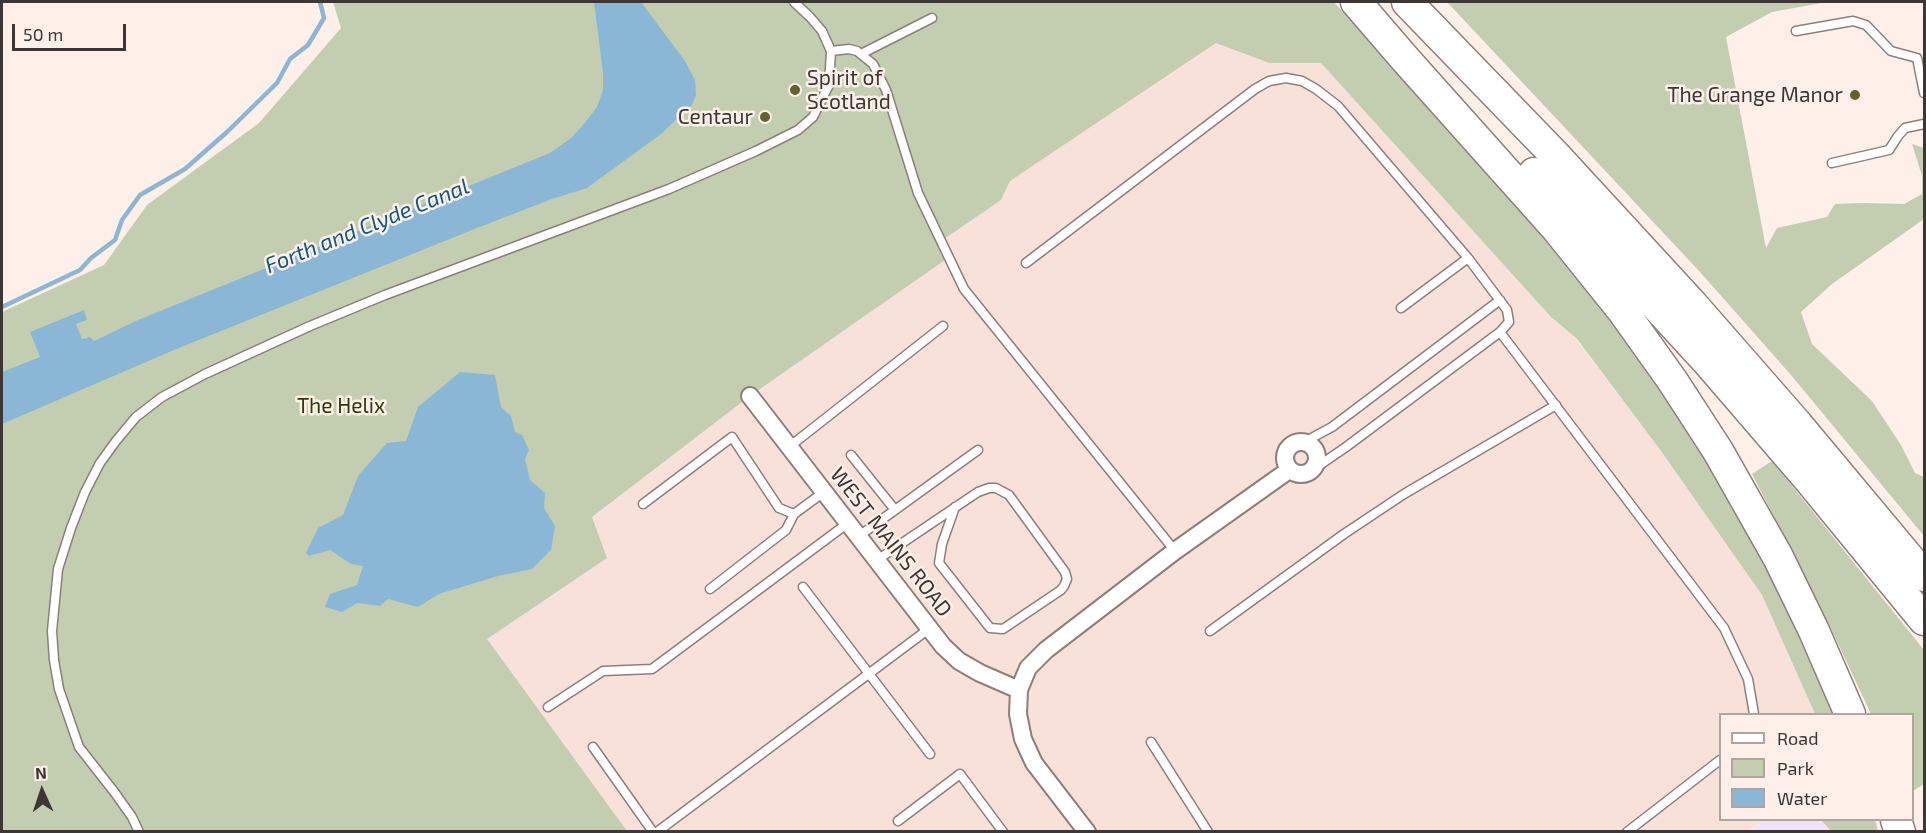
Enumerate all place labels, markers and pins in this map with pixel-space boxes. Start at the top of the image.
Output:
place label: Spirit of Scotland [807,65,891,115]
place label: The Grange Manor [1667,82,1843,108]
marker: Spirit of Scotland [788,83,802,97]
marker: The Grange Manor [1848,88,1862,102]
place label: Centaur [678,104,753,130]
marker: Centaur [758,110,772,124]

